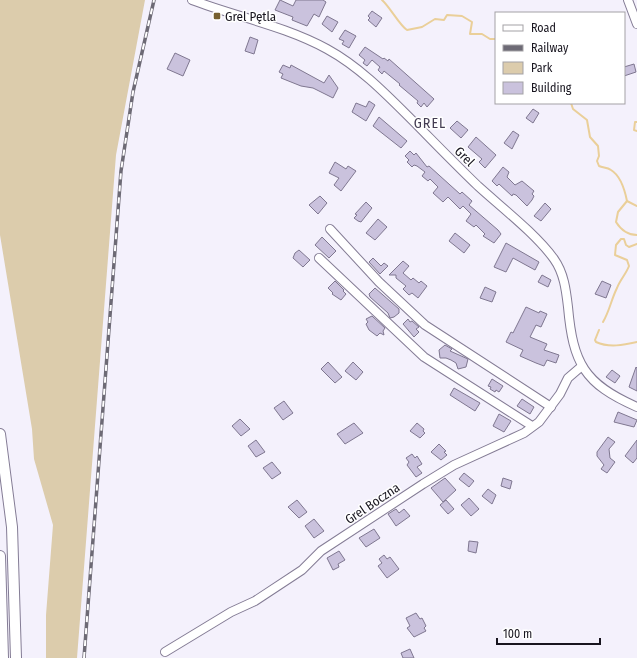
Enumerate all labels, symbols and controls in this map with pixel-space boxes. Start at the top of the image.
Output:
place label: Grel Pętla [225,9,276,24]
marker: Grel Pętla [212,11,222,21]
legend [495,12,625,104]
text: Road [531,21,556,35]
text: Railway [531,41,569,55]
text: Park [531,61,553,75]
text: Building [531,81,572,95]
district label: GREL [414,115,446,132]
street label: Grel [452,143,478,170]
street label: Grel Boczna [342,480,402,527]
scale bar [497,620,600,646]
text: 100 m [503,627,532,641]

